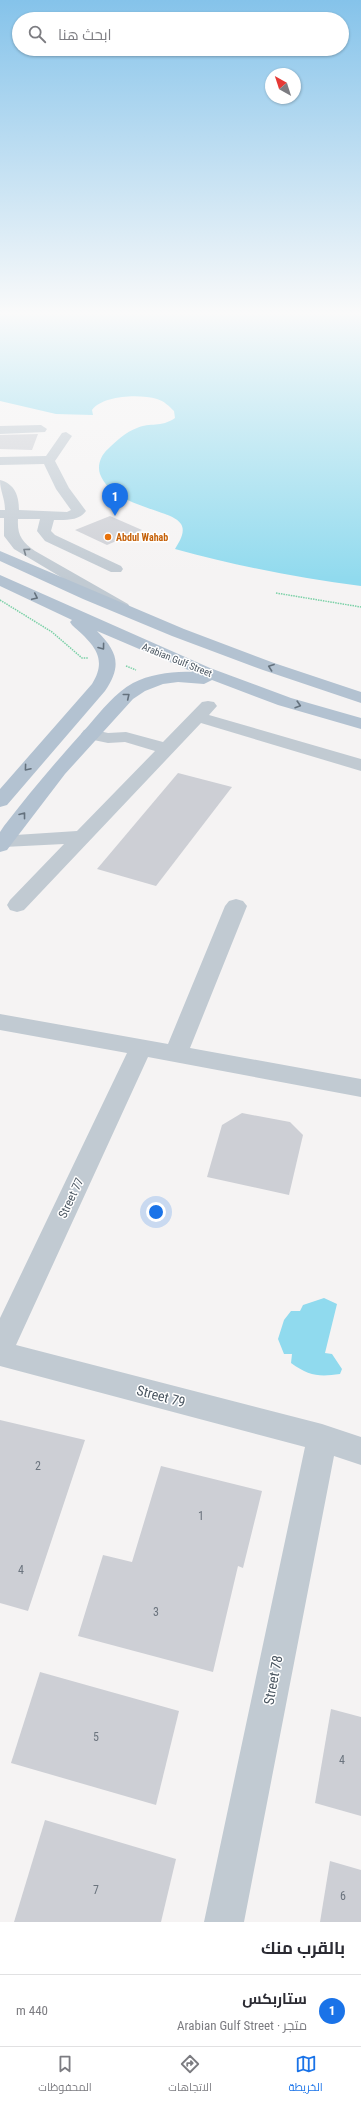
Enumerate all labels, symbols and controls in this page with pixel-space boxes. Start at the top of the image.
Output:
search box [12,12,349,56]
icon: search [26,23,48,45]
text: ابحث هنا [58,26,112,44]
north arrow [265,68,301,104]
pin: 1 [102,483,128,516]
marker: Abdul Wahab [103,532,113,542]
place label: Abdul Wahab [116,532,168,543]
one-way arrow [24,549,31,556]
one-way arrow [31,592,39,600]
street label: Arabian Gulf Street [140,641,214,679]
one-way arrow [97,643,104,650]
one-way arrow [268,664,275,672]
one-way arrow [122,693,129,700]
one-way arrow [294,700,301,709]
one-way arrow [25,764,32,771]
one-way arrow [19,812,26,819]
street label: Street 77 [56,1176,86,1220]
your location [146,1202,166,1222]
street label: Street 79 [135,1382,187,1410]
house number: 2 [35,1459,41,1473]
house number: 1 [198,1509,204,1523]
house number: 4 [18,1563,24,1577]
house number: 3 [153,1605,159,1619]
street label: Street 78 [260,1654,286,1706]
house number: 5 [93,1730,99,1744]
house number: 4 [339,1753,345,1767]
house number: 7 [93,1883,99,1897]
house number: 6 [340,1889,346,1903]
text: بالقرب منك [261,1938,345,1958]
text: ستاربكس [242,1990,307,2008]
text: 440 m [16,2003,48,2018]
text: 1 [329,2003,335,2018]
text: متجر · Arabian Gulf Street [177,2018,307,2033]
tab: المحفوظات [38,2053,92,2097]
tab: الاتجاهات [168,2053,212,2097]
tab: الخريطة [288,2053,323,2097]

